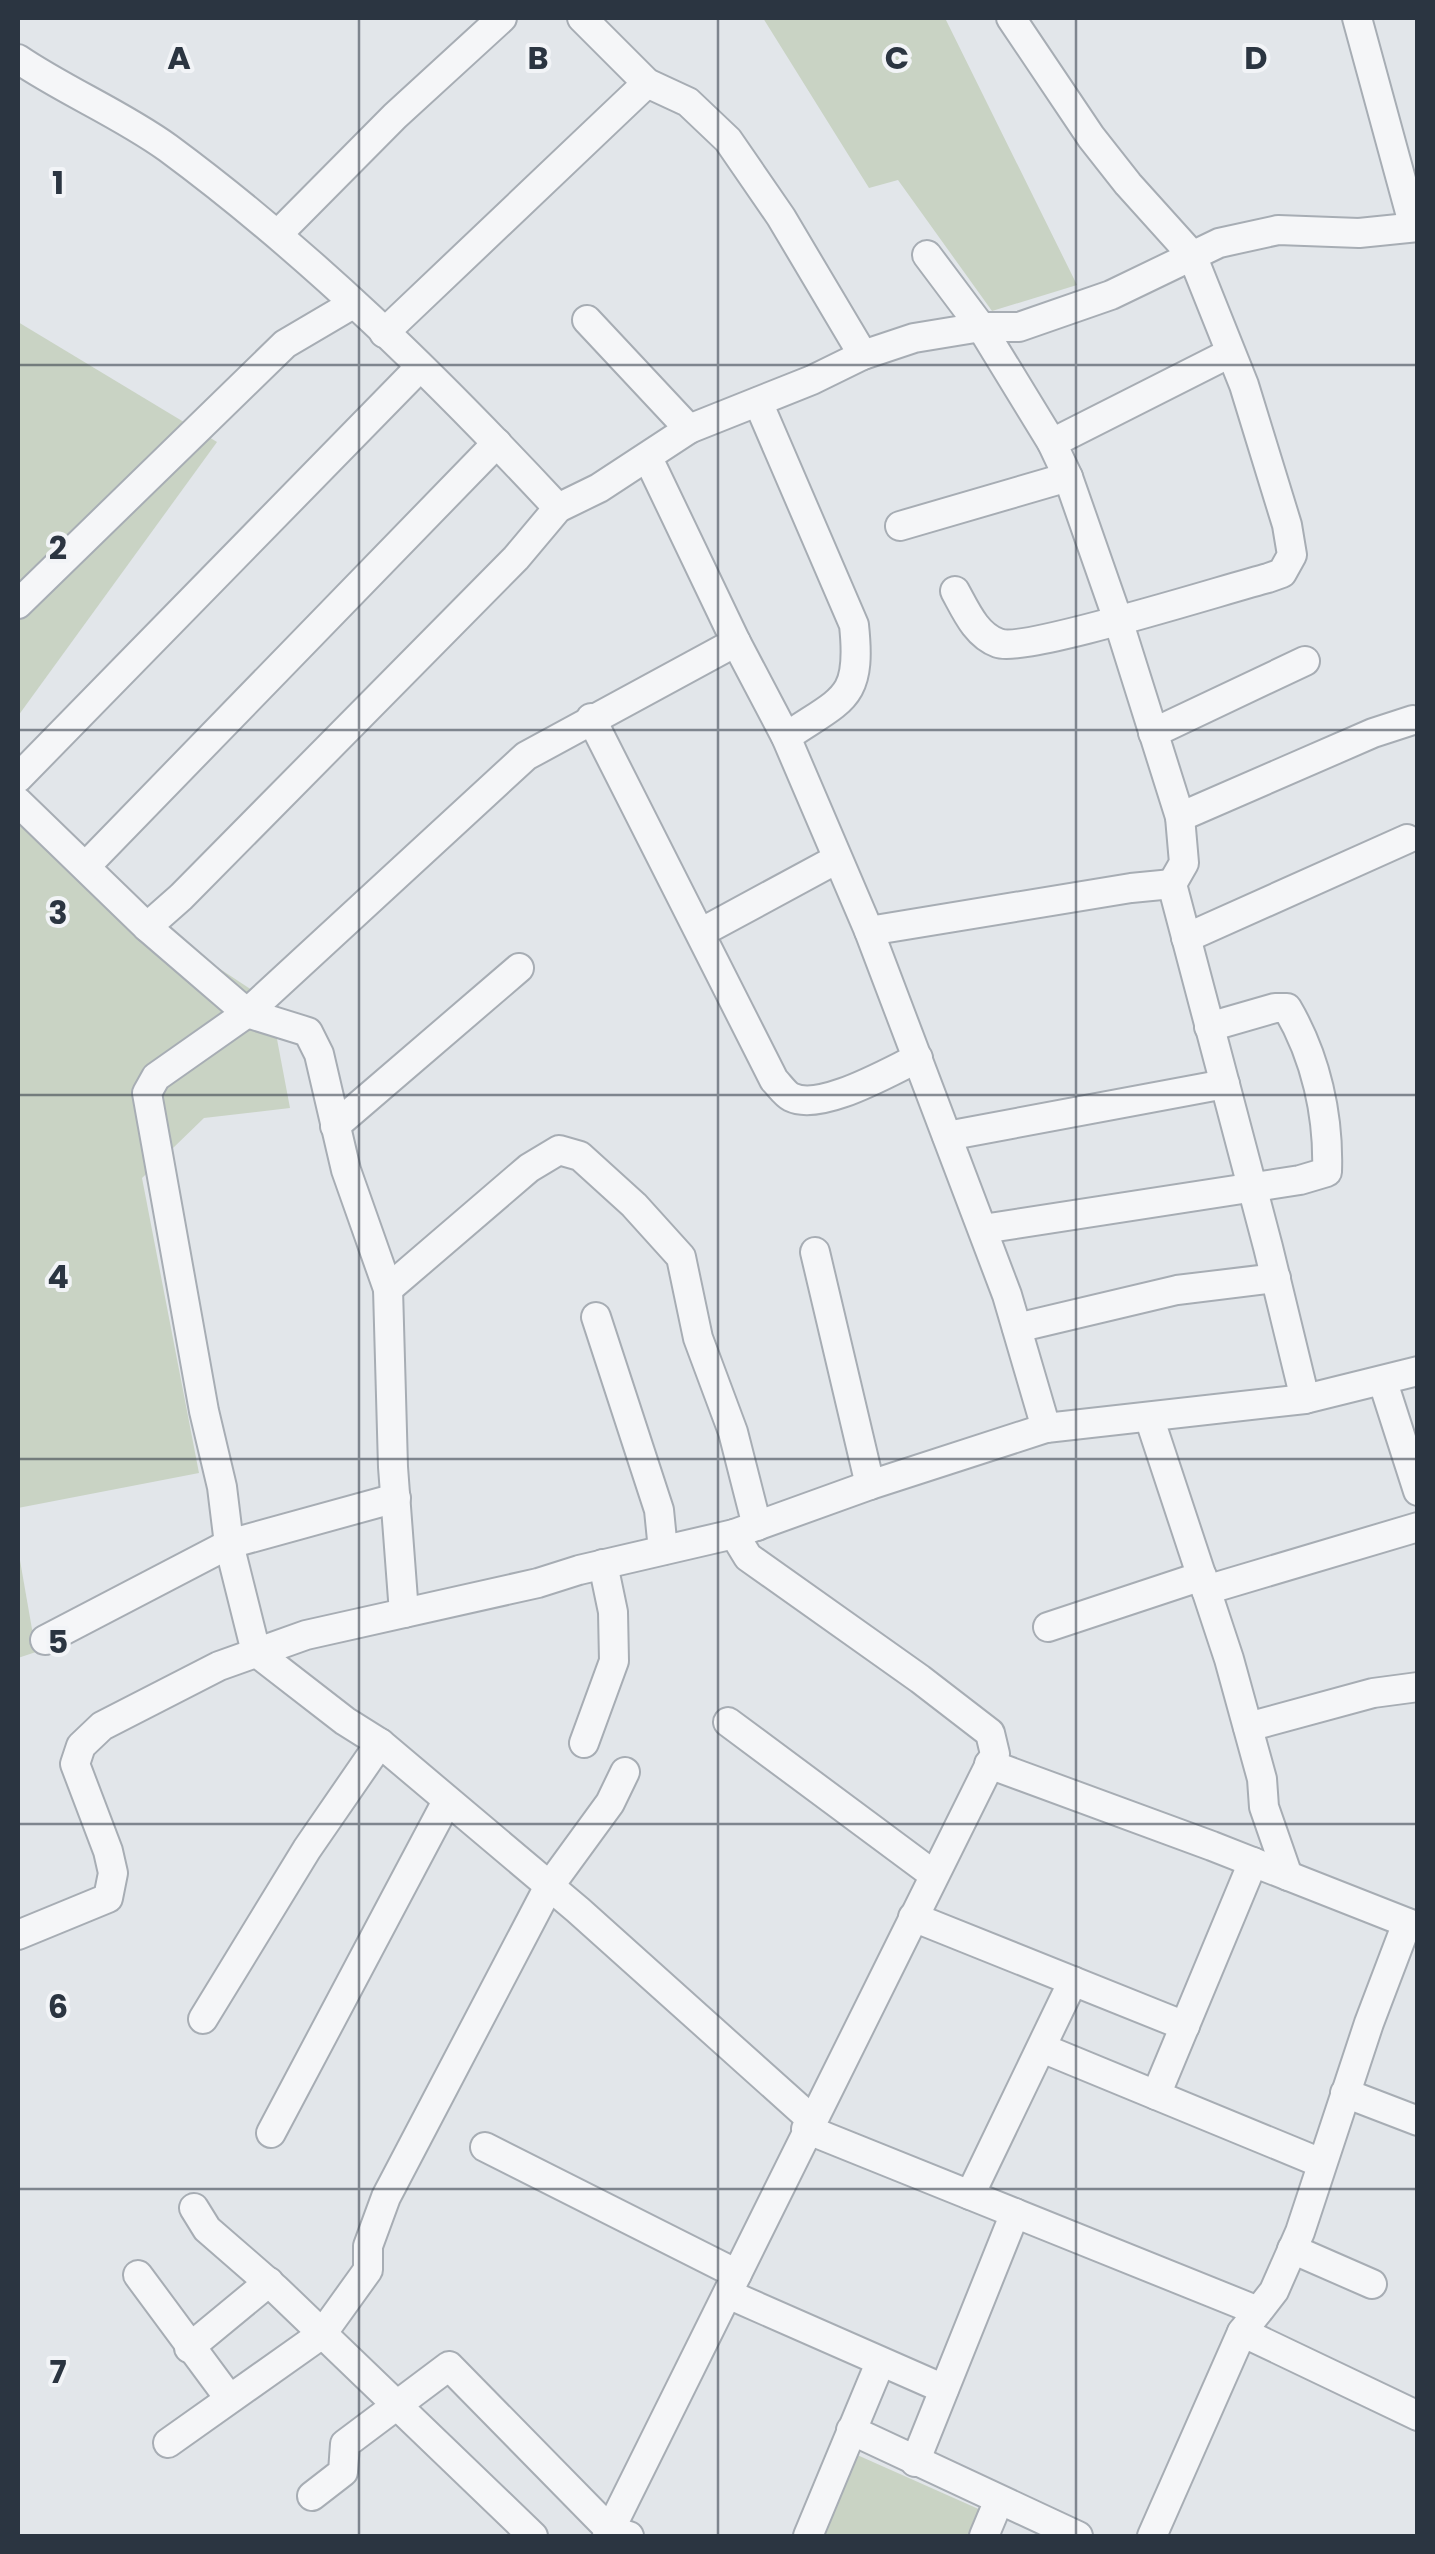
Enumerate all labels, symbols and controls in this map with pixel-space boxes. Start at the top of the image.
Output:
text: A [167,35,191,80]
text: B [527,35,549,80]
text: C [885,35,909,80]
text: D [1244,35,1268,80]
text: 1 [52,160,64,205]
text: 2 [49,525,67,570]
text: 3 [48,890,68,935]
text: 4 [47,1254,69,1299]
text: 5 [48,1619,68,1664]
text: 6 [48,1984,68,2029]
text: 7 [49,2349,67,2394]

